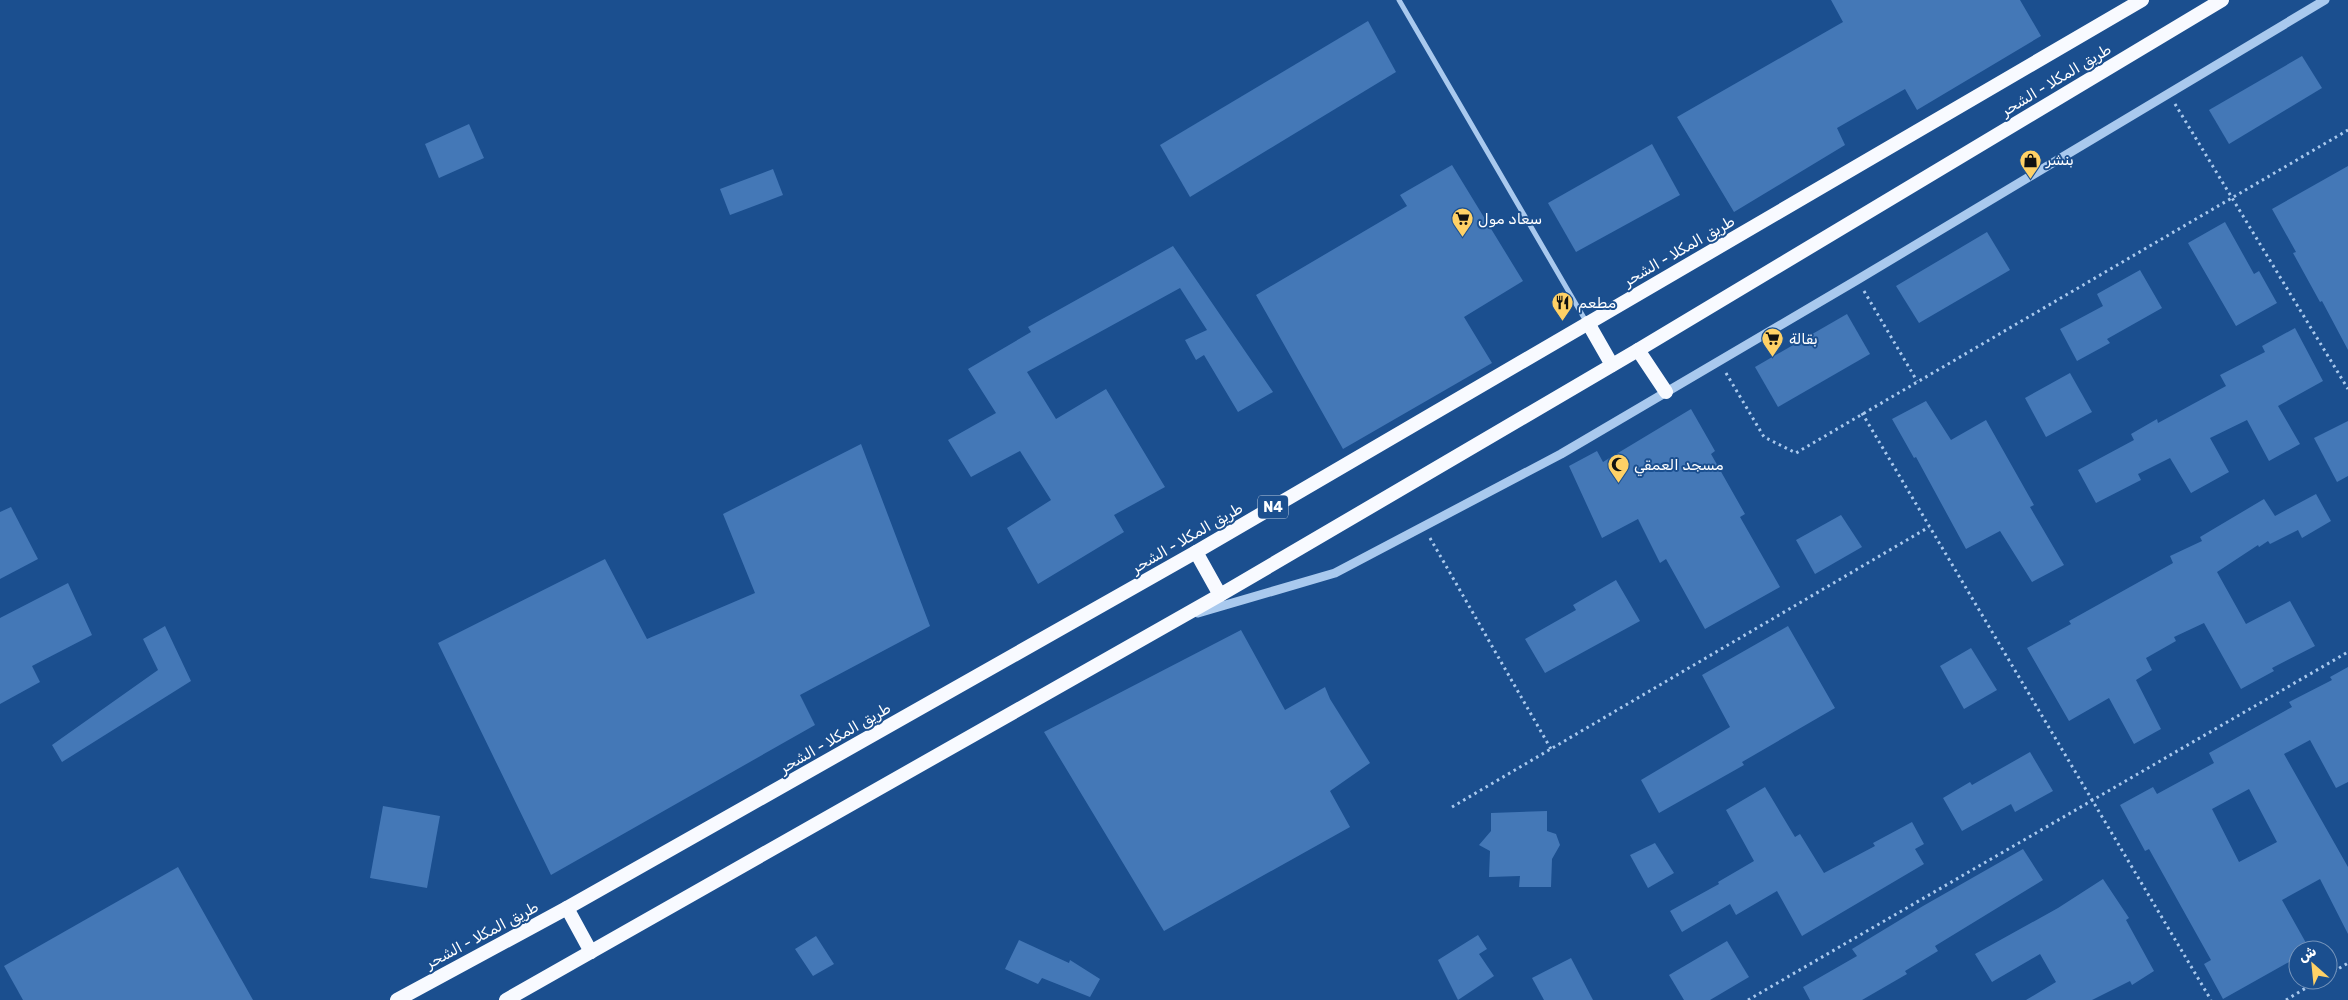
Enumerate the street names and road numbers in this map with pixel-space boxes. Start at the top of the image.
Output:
street label: طريق المكلا - الشحر [1997,40,2114,120]
street label: طريق المكلا - الشحر [1619,212,1738,291]
road number: N4 [1258,496,1288,518]
street label: طريق المكلا - الشحر [1127,499,1246,578]
street label: طريق المكلا - الشحر [775,699,894,778]
street label: طريق المكلا - الشحر [422,898,542,973]

